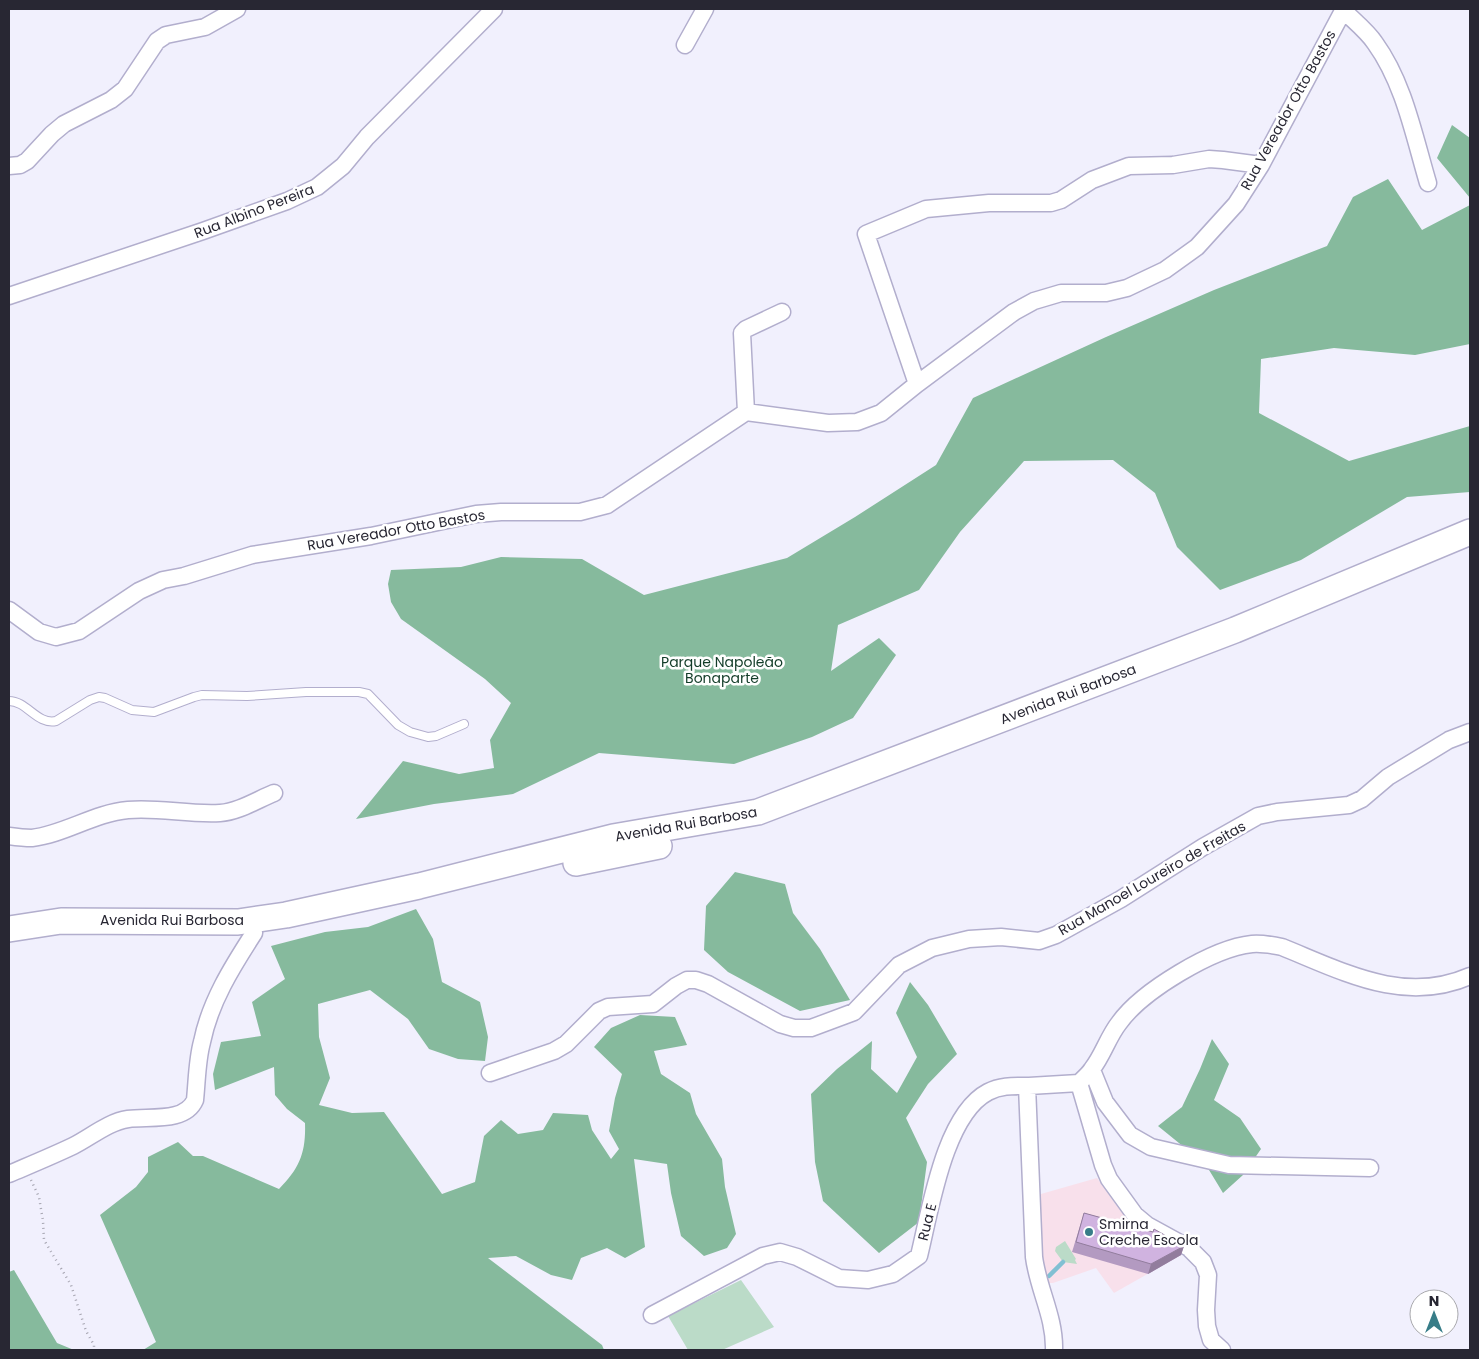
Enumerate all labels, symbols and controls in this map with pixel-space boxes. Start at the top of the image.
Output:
street label: Rua Vereador Otto Bastos [1236,26,1340,194]
street label: Rua Albino Pereira [191,179,317,243]
street label: Rua Vereador Otto Bastos [306,505,486,555]
park label: Parque Napoleão Bonaparte [661,652,783,688]
street label: Avenida Rui Barbosa [997,659,1139,729]
street label: Avenida Rui Barbosa [613,802,759,846]
street label: Rua Manoel Loureiro de Freitas [1055,816,1249,940]
street label: Avenida Rui Barbosa [100,910,244,930]
street label: Rua E [913,1201,941,1243]
place label: Smirna Creche Escola [1099,1214,1198,1250]
marker: Smirna Creche Escola [1083,1226,1095,1238]
north arrow [1409,1289,1459,1339]
text: N [1429,1291,1439,1311]

